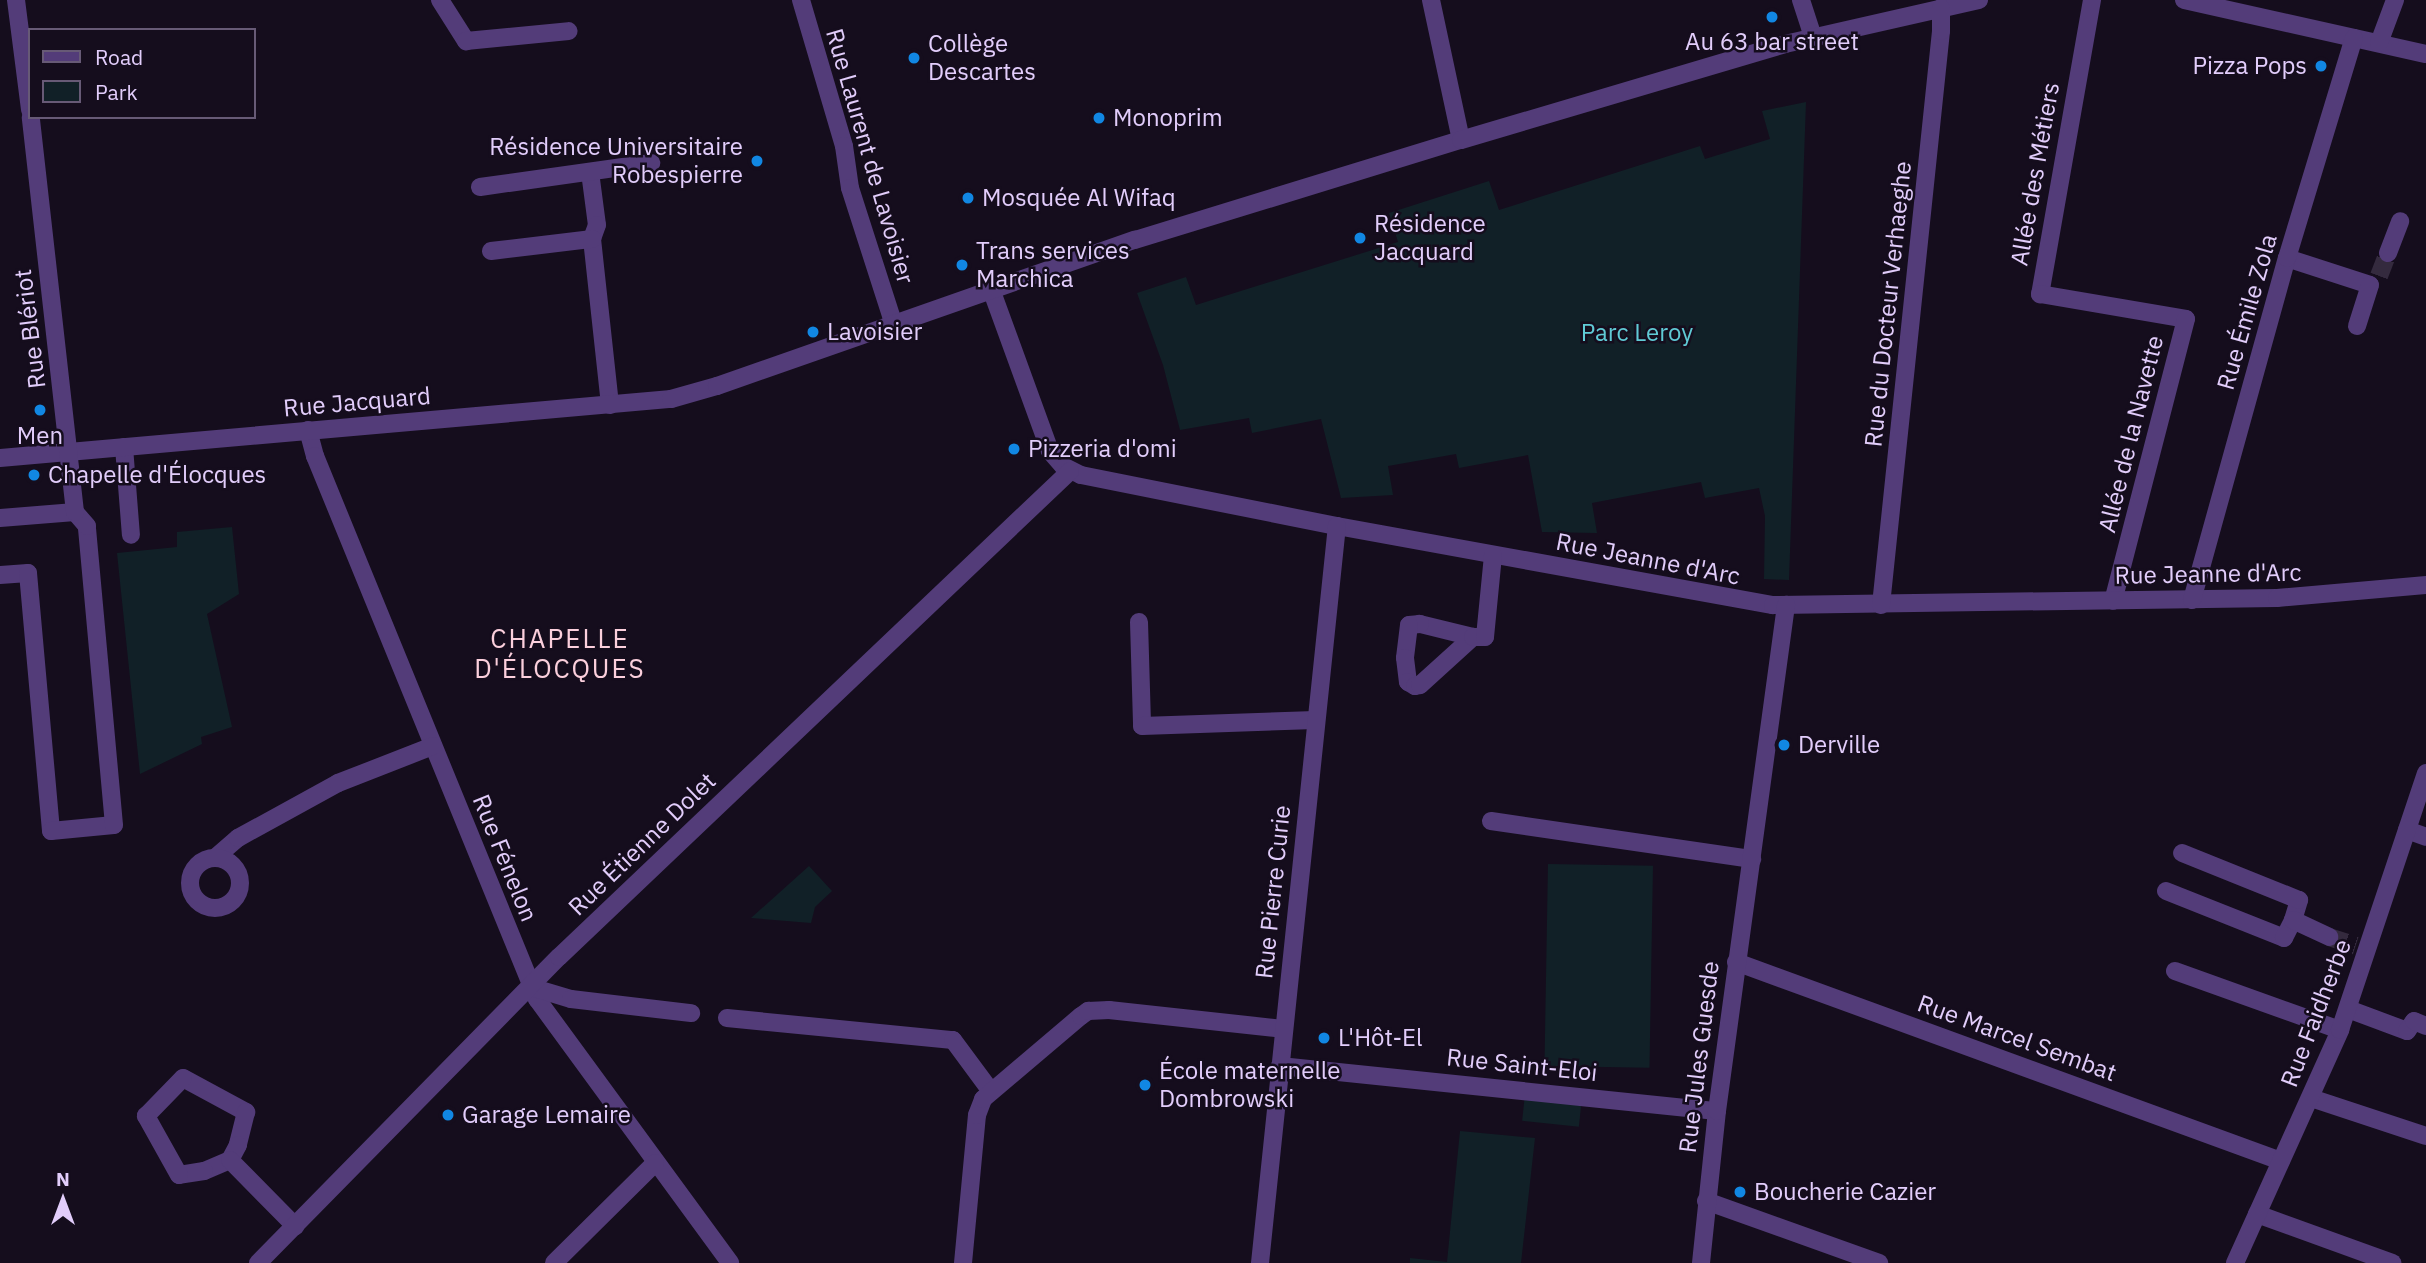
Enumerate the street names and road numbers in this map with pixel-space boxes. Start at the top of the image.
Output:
street label: Rue Laurent de Lavoisier [820,25,920,287]
street label: Allée des Métiers [2005,80,2065,268]
street label: Rue du Docteur Verhaeghe [1859,160,1917,448]
street label: Rue Émile Zola [2211,231,2283,393]
street label: Rue Blériot [8,268,52,390]
street label: Allée de la Navette [2093,332,2169,536]
street label: Rue Jacquard [282,381,432,423]
street label: Rue Jeanne d'Arc [1554,527,1742,591]
street label: Rue Jeanne d'Arc [2114,558,2302,590]
street label: Rue Étienne Dolet [563,767,721,921]
street label: Rue Fénelon [467,790,543,926]
street label: Rue Pierre Curie [1250,804,1296,980]
street label: Rue Faidherbe [2275,935,2357,1091]
street label: Rue Jules Guesde [1673,959,1725,1155]
street label: Rue Marcel Sembat [1914,989,2120,1087]
street label: Rue Saint-Eloi [1445,1043,1599,1087]

